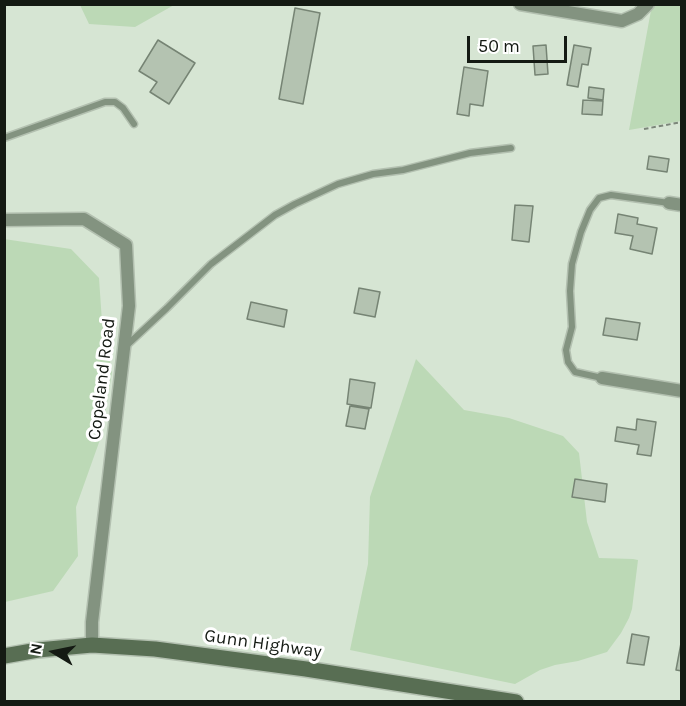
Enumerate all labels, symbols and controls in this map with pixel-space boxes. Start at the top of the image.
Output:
scale bar [470,24,570,62]
text: 50 m [478,35,520,57]
street label: Copeland Road [84,317,120,441]
north arrow [24,622,84,682]
street label: Gunn Highway [203,625,323,663]
text: N [25,641,46,656]

